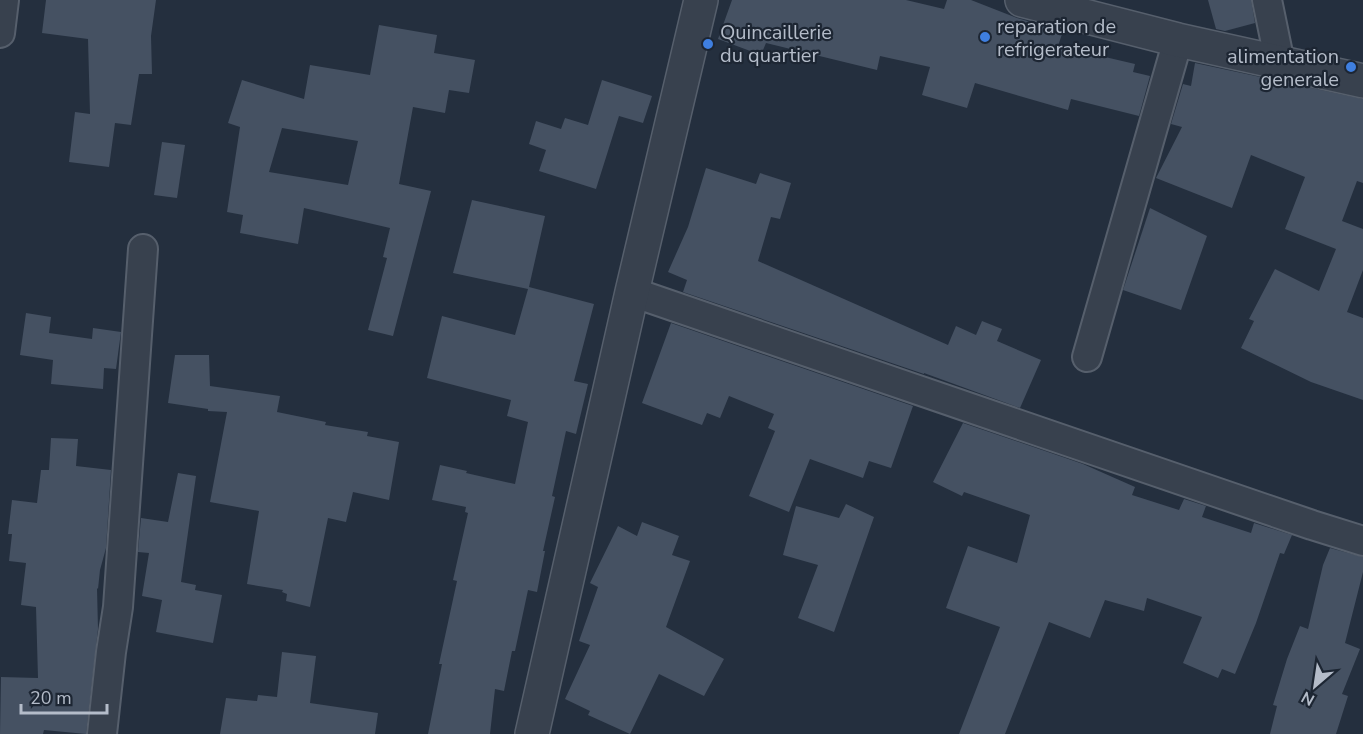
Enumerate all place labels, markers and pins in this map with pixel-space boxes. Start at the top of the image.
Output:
place label: reparation de refrigerateur [997,13,1116,63]
place label: Quincaillerie du quartier [720,19,832,69]
marker: reparation de refrigerateur [978,30,992,44]
marker: Quincaillerie du quartier [701,37,715,51]
place label: alimentation generale [1227,43,1339,93]
marker: alimentation generale [1344,60,1358,74]

